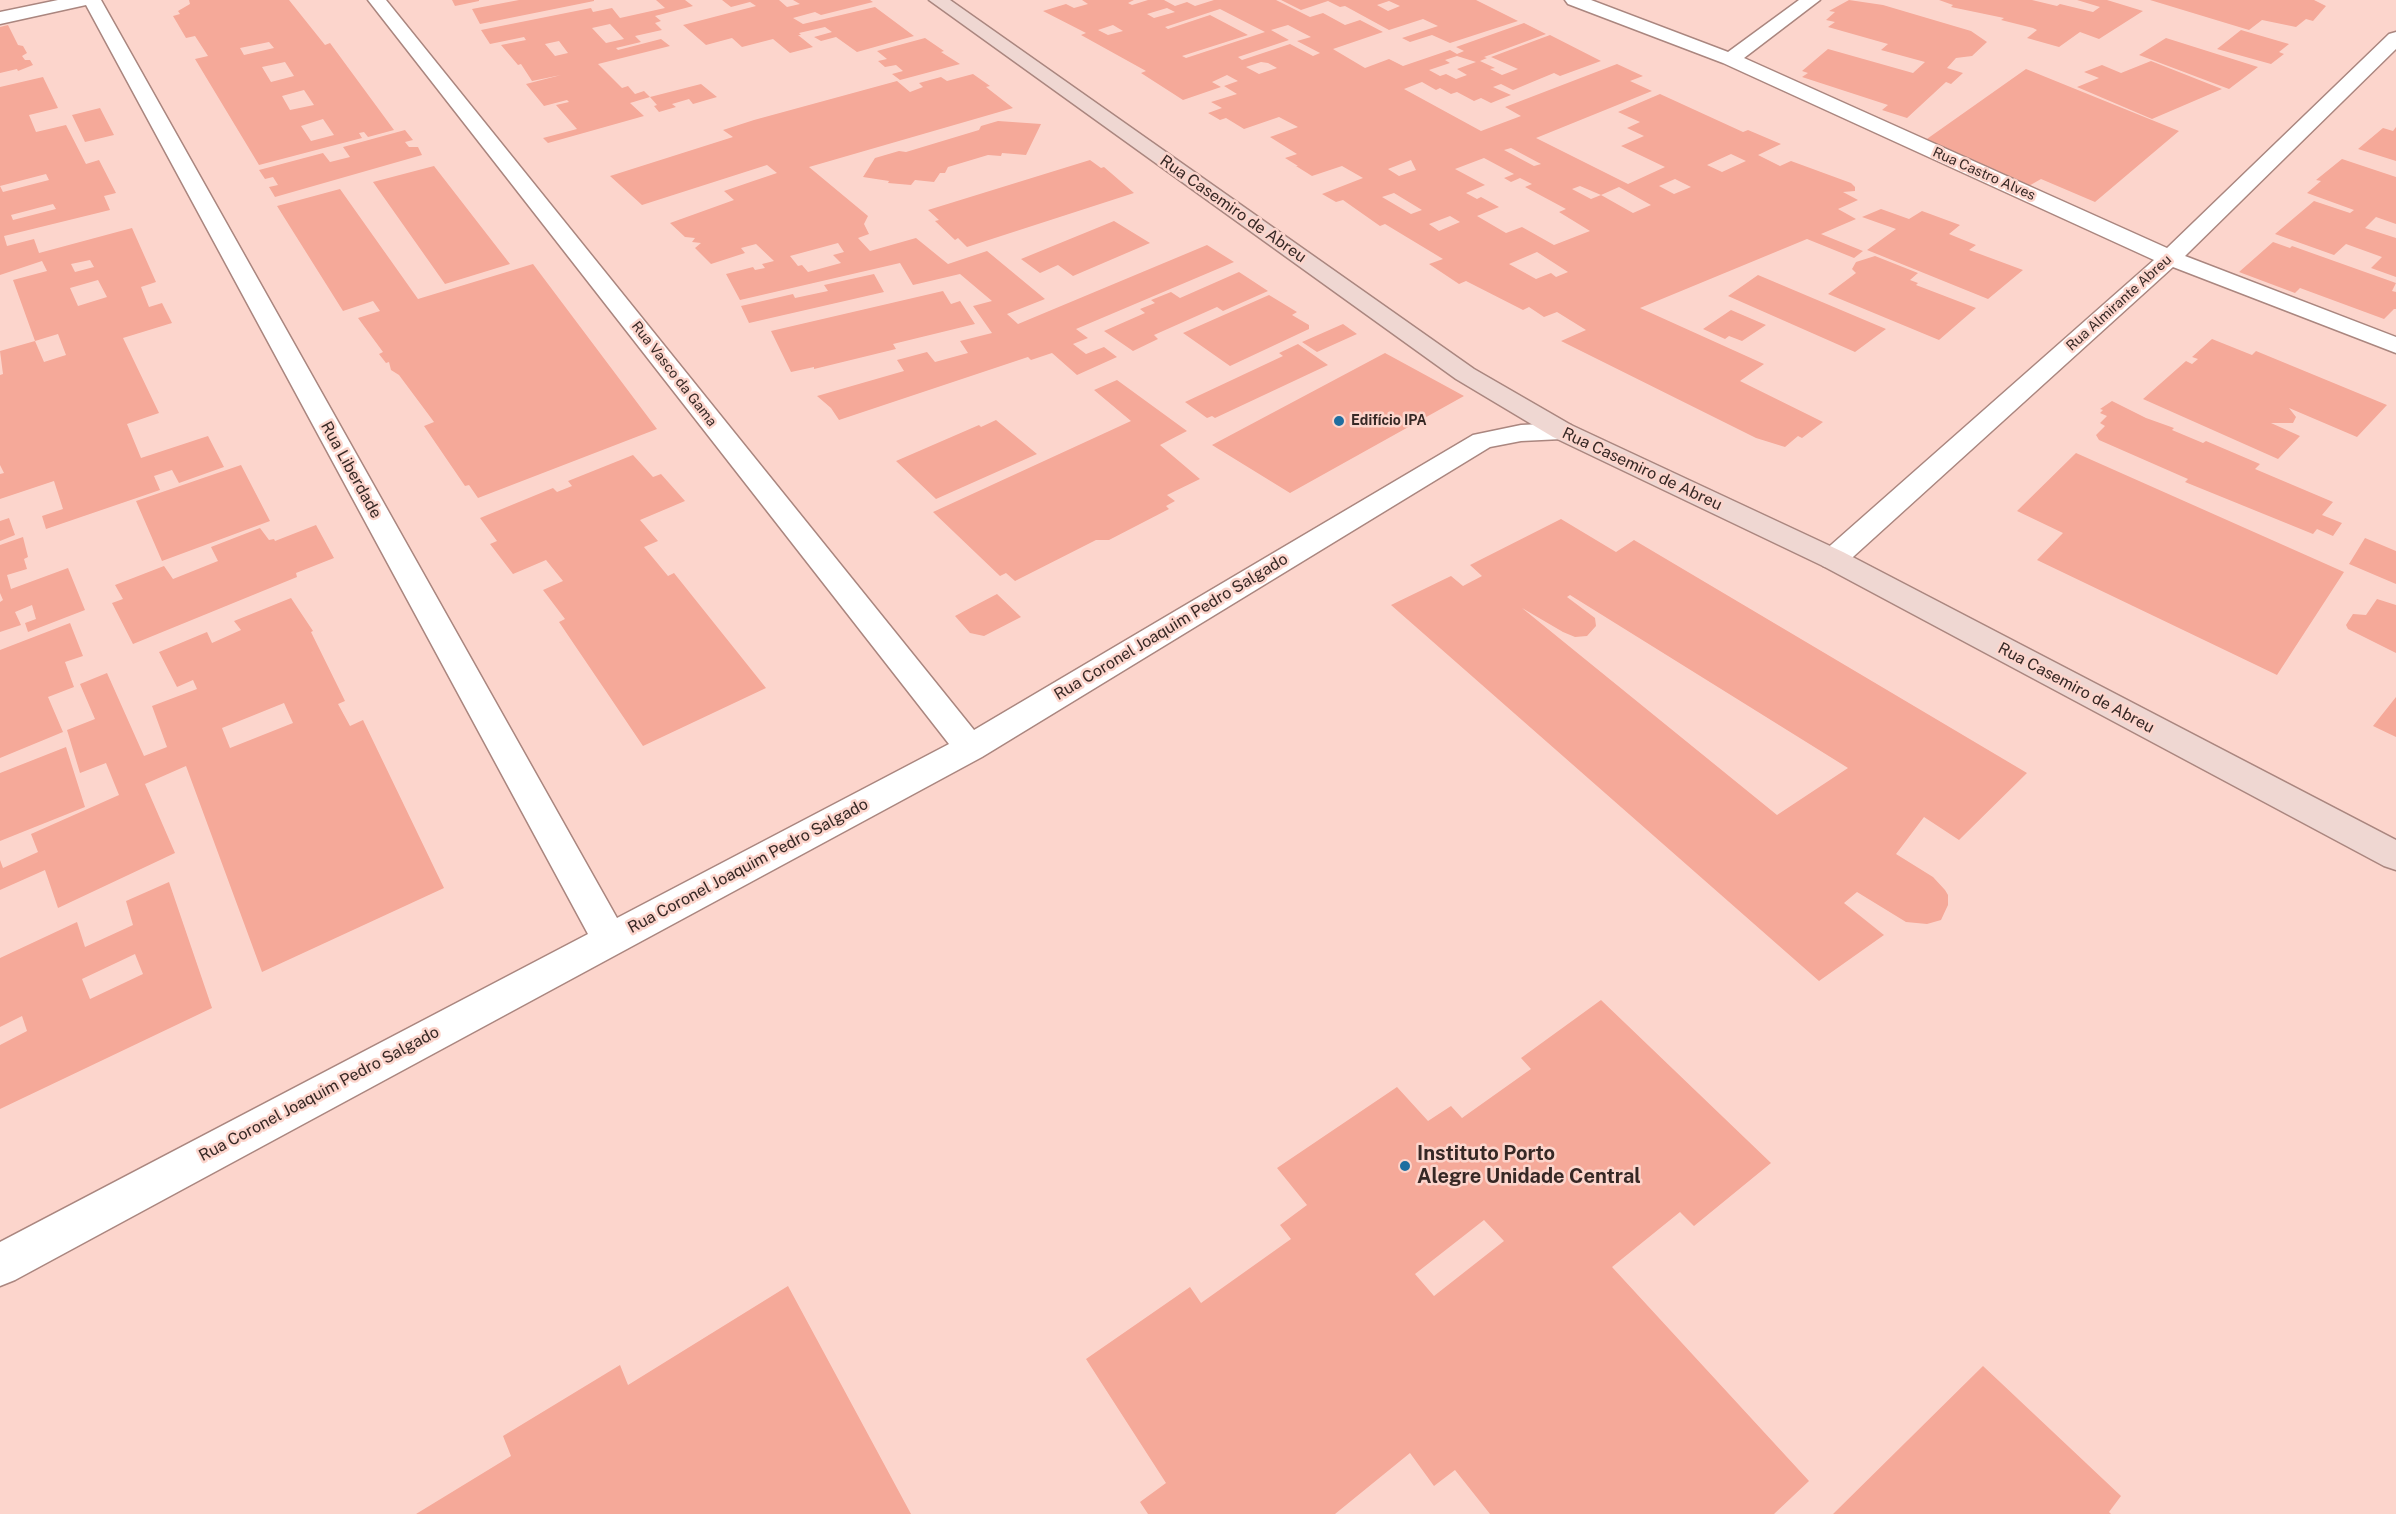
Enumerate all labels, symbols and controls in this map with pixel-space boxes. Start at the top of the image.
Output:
street label: Rua Castro Alves [1930,144,2038,204]
street label: Rua Casemiro de Abreu [1156,151,1310,267]
street label: Rua Almirante Abreu [2063,251,2175,355]
street label: Rua Vasco da Gama [628,318,720,430]
place label: Edifício IPA [1351,413,1427,429]
marker: Edifício IPA [1332,414,1346,428]
street label: Rua Liberdade [316,418,386,522]
street label: Rua Casemiro de Abreu [1559,423,1725,515]
street label: Rua Coronel Joaquim Pedro Salgado [1051,549,1291,705]
street label: Rua Casemiro de Abreu [1995,639,2157,737]
street label: Rua Coronel Joaquim Pedro Salgado [625,794,871,938]
street label: Rua Coronel Joaquim Pedro Salgado [196,1022,442,1166]
place label: Instituto Porto Alegre Unidade Central [1417,1142,1641,1189]
marker: Instituto Porto Alegre Unidade Central [1398,1159,1412,1173]

